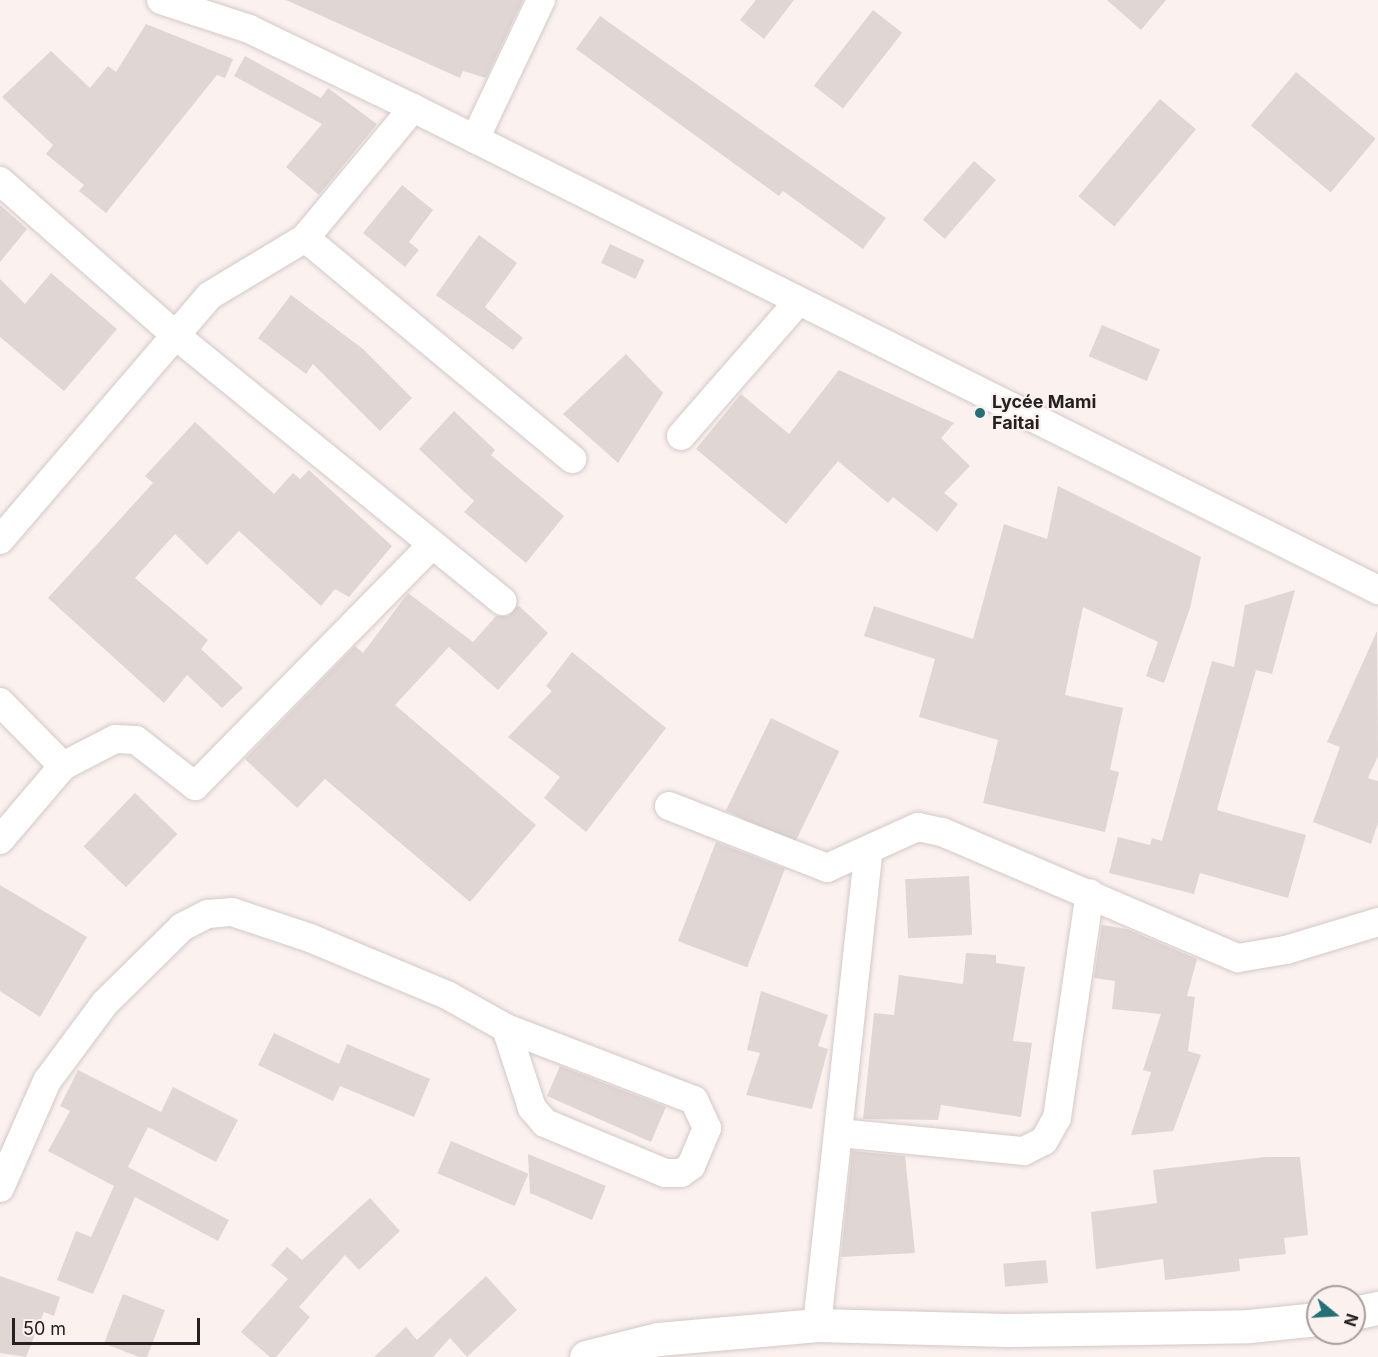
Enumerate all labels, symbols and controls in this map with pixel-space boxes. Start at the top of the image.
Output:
place label: Lycée Mami Faitai [992,392,1096,434]
marker: Lycée Mami Faitai [973,406,987,420]
north arrow [1306,1285,1366,1345]
scale bar [15,1306,202,1344]
text: N [1340,1311,1363,1329]
text: 50 m [23,1318,66,1339]

